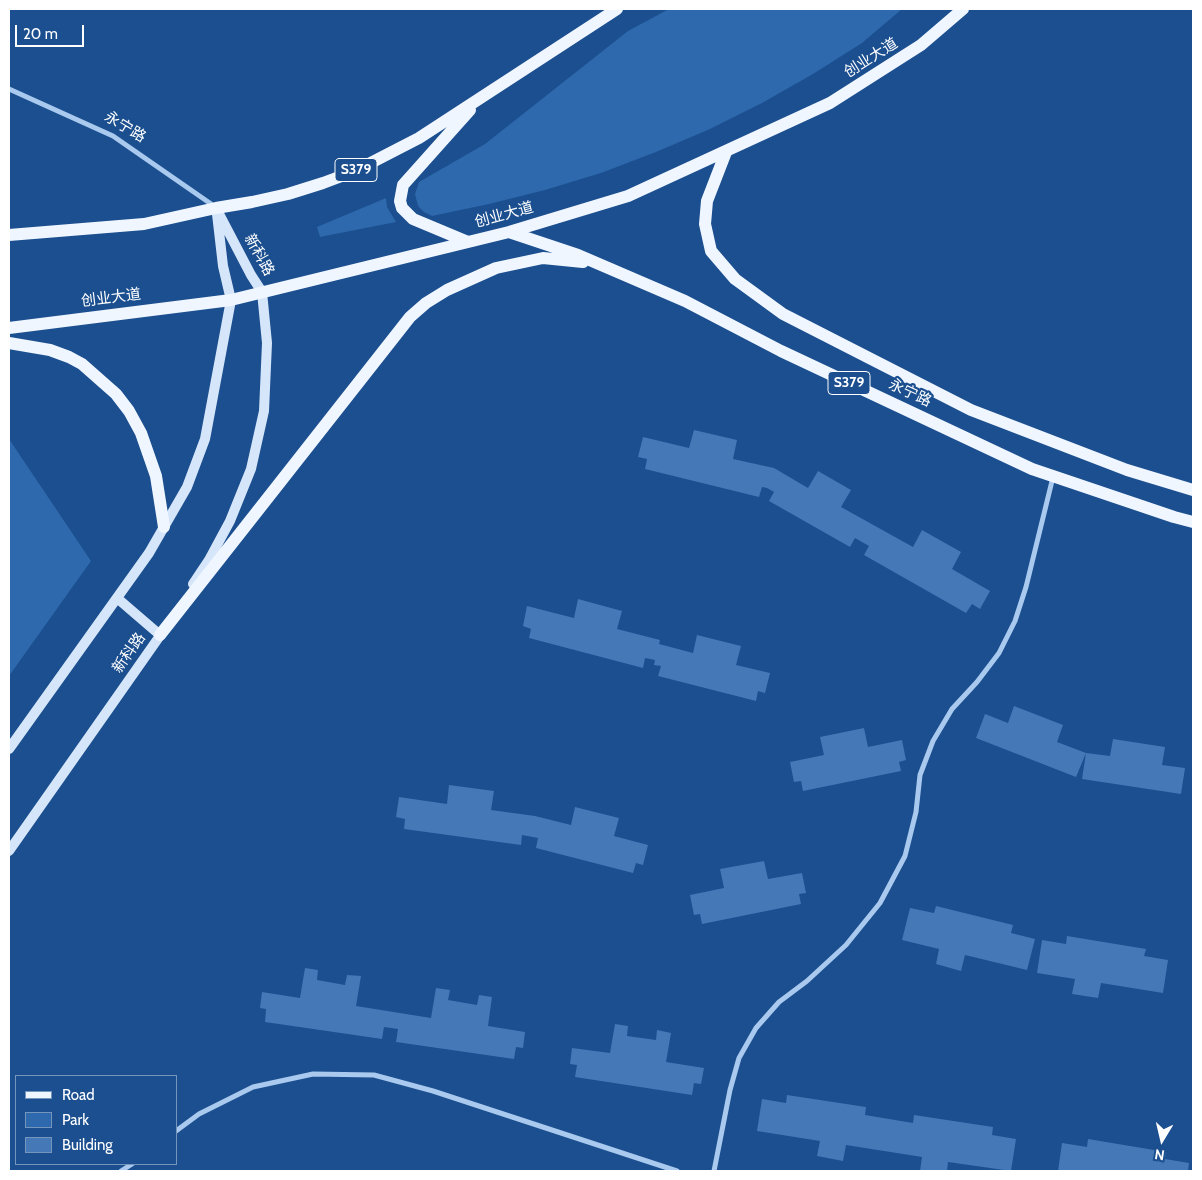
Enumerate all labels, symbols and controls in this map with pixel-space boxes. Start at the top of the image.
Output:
scale bar [18,15,86,47]
text: 20 m [23,25,58,43]
street label: 创业大道 [841,34,901,82]
street label: 永宁路 [101,108,149,146]
road number: S379 [335,158,377,182]
street label: 创业大道 [473,199,535,231]
street label: 新科路 [240,231,278,279]
street label: 创业大道 [80,285,142,311]
road number: S379 [828,372,870,394]
street label: 永宁路 [886,375,934,411]
street label: 新科路 [109,629,149,677]
legend [15,1075,178,1165]
text: Road [62,1086,95,1104]
text: Park [62,1111,89,1129]
north arrow [1137,1115,1187,1165]
text: Building [62,1136,113,1154]
text: N [1153,1145,1166,1164]

